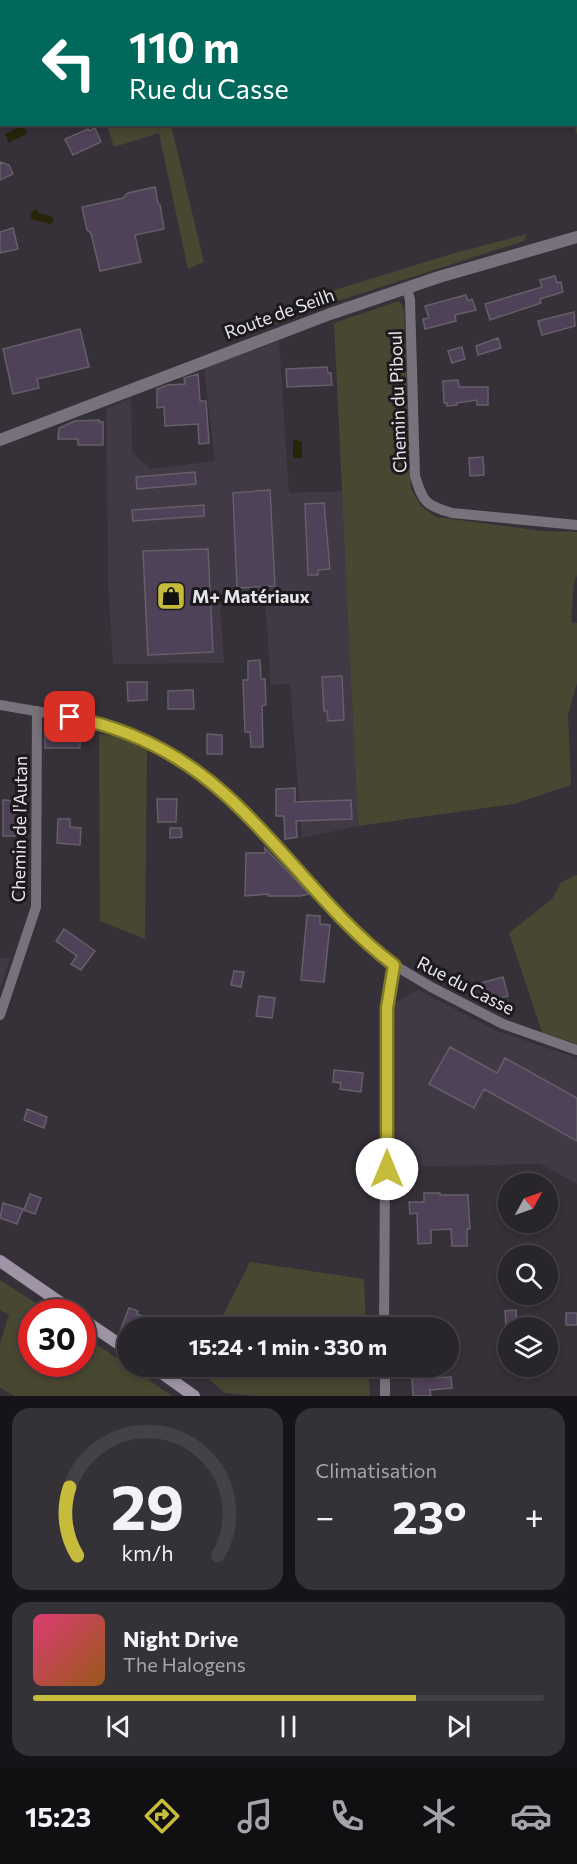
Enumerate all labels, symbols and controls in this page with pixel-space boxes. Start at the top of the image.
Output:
text: 110 m [129,20,240,72]
icon: left [30,24,108,102]
text: Rue du Casse [129,72,289,105]
street label: Route de Seilh [221,283,337,343]
street label: Chemin du Piboul [384,331,410,473]
shop icon: M+ Matériaux [155,580,187,612]
place label: M+ Matériaux [192,585,310,607]
pin [44,691,95,742]
icon: arrive [53,700,86,733]
street label: Chemin de l'Autan [7,756,31,902]
street label: Rue du Casse [414,951,518,1019]
position arrow [355,1137,419,1201]
north arrow [498,1173,558,1233]
map controls [498,1173,558,1377]
button: search [498,1245,558,1305]
speed limit sign: 30 [18,1299,96,1377]
button: layers [498,1317,558,1377]
text: 15:24 · 1 min · 330 m [189,1333,387,1360]
text: Climatisation [316,1458,437,1482]
text: 29 [110,1467,184,1543]
text: 23° [392,1488,467,1543]
text: − [316,1495,334,1536]
text: + [525,1495,544,1536]
text: km/h [121,1539,173,1565]
text: Night Drive [123,1625,238,1652]
text: The Halogens [123,1652,246,1676]
icon: previous [102,1710,135,1743]
icon: pause [272,1710,305,1743]
icon: next [442,1710,475,1743]
icon: directions [141,1795,183,1837]
icon: music [234,1795,276,1837]
icon: phone [326,1795,368,1837]
icon: climate [418,1795,460,1837]
icon: car [510,1795,552,1837]
text: 15:23 [25,1800,91,1833]

